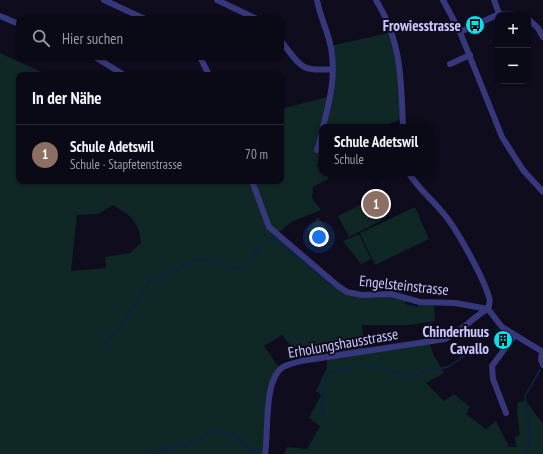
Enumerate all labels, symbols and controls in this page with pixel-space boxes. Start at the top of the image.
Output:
map controls [495,12,531,84]
button: + [495,12,531,48]
bus stop icon: Frowiesstrasse [464,14,486,36]
search box [16,16,284,60]
place label: Frowiesstrasse [383,16,461,35]
icon: search [30,27,52,49]
text: Hier suchen [62,29,123,48]
button: − [495,48,531,84]
text: In der Nähe [32,87,102,109]
popup [319,124,433,176]
text: Schule Adetswil [334,132,418,151]
text: Schule Adetswil [70,137,154,156]
text: 1 [42,146,48,163]
text: 70 m [245,146,268,163]
text: Schule [334,151,364,168]
text: Schule · Stapfetenstrasse [70,156,182,173]
pin: 1 [363,189,389,219]
your location [309,227,329,247]
street label: Engelsteinstrasse [358,271,450,299]
place label: Chinderhuus Cavallo [422,322,489,358]
street label: Erholungshausstrasse [286,324,400,362]
building icon: Chinderhuus Cavallo [492,329,514,351]

